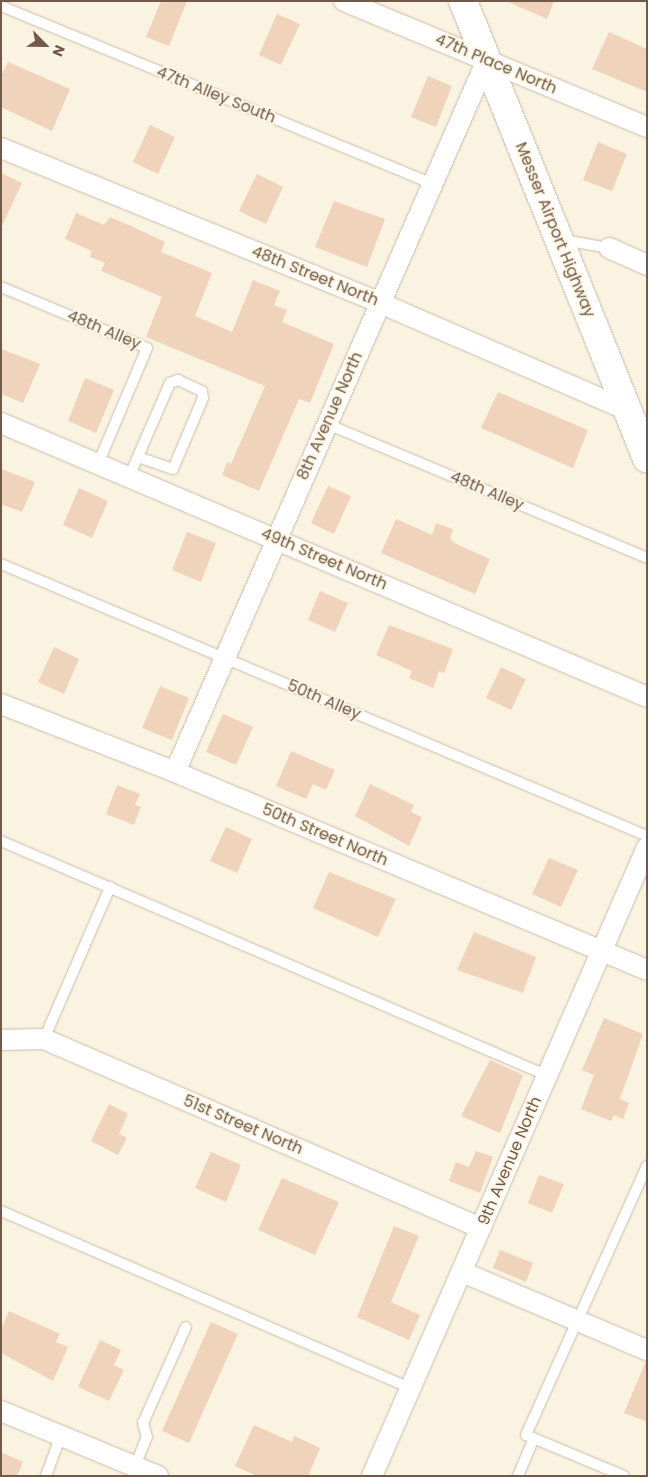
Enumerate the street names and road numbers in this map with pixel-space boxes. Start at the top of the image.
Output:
street label: 47th Place North [432,30,560,98]
street label: 47th Alley South [154,62,278,128]
street label: Messer Airport Highway [511,140,599,320]
street label: 48th Street North [249,242,381,310]
street label: 48th Alley [64,306,144,354]
street label: 8th Avenue North [293,349,367,483]
street label: 48th Alley [447,467,527,515]
street label: 49th Street North [258,524,390,594]
street label: 50th Alley [284,676,364,724]
street label: 50th Street North [259,800,391,870]
street label: 51st Street North [180,1091,306,1159]
street label: 9th Avenue North [474,1094,546,1228]

